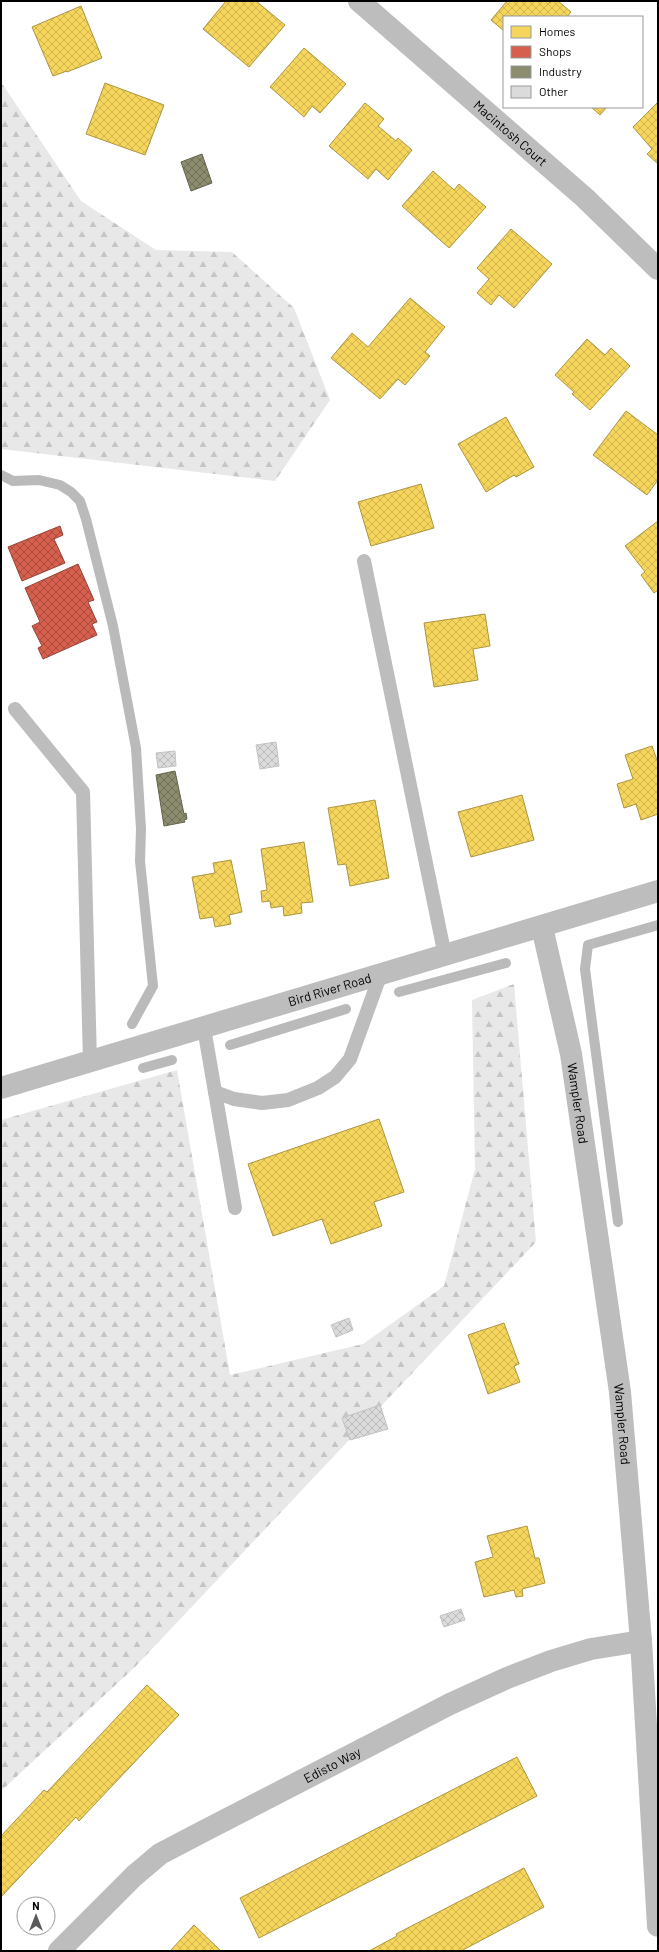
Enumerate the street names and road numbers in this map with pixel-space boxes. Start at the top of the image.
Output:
street label: Macintosh Court [471,97,551,169]
street label: Bird River Road [286,969,373,1010]
street label: Wampler Road [564,1062,592,1145]
street label: Wampler Road [611,1382,634,1465]
street label: Edisto Way [301,1743,363,1786]

